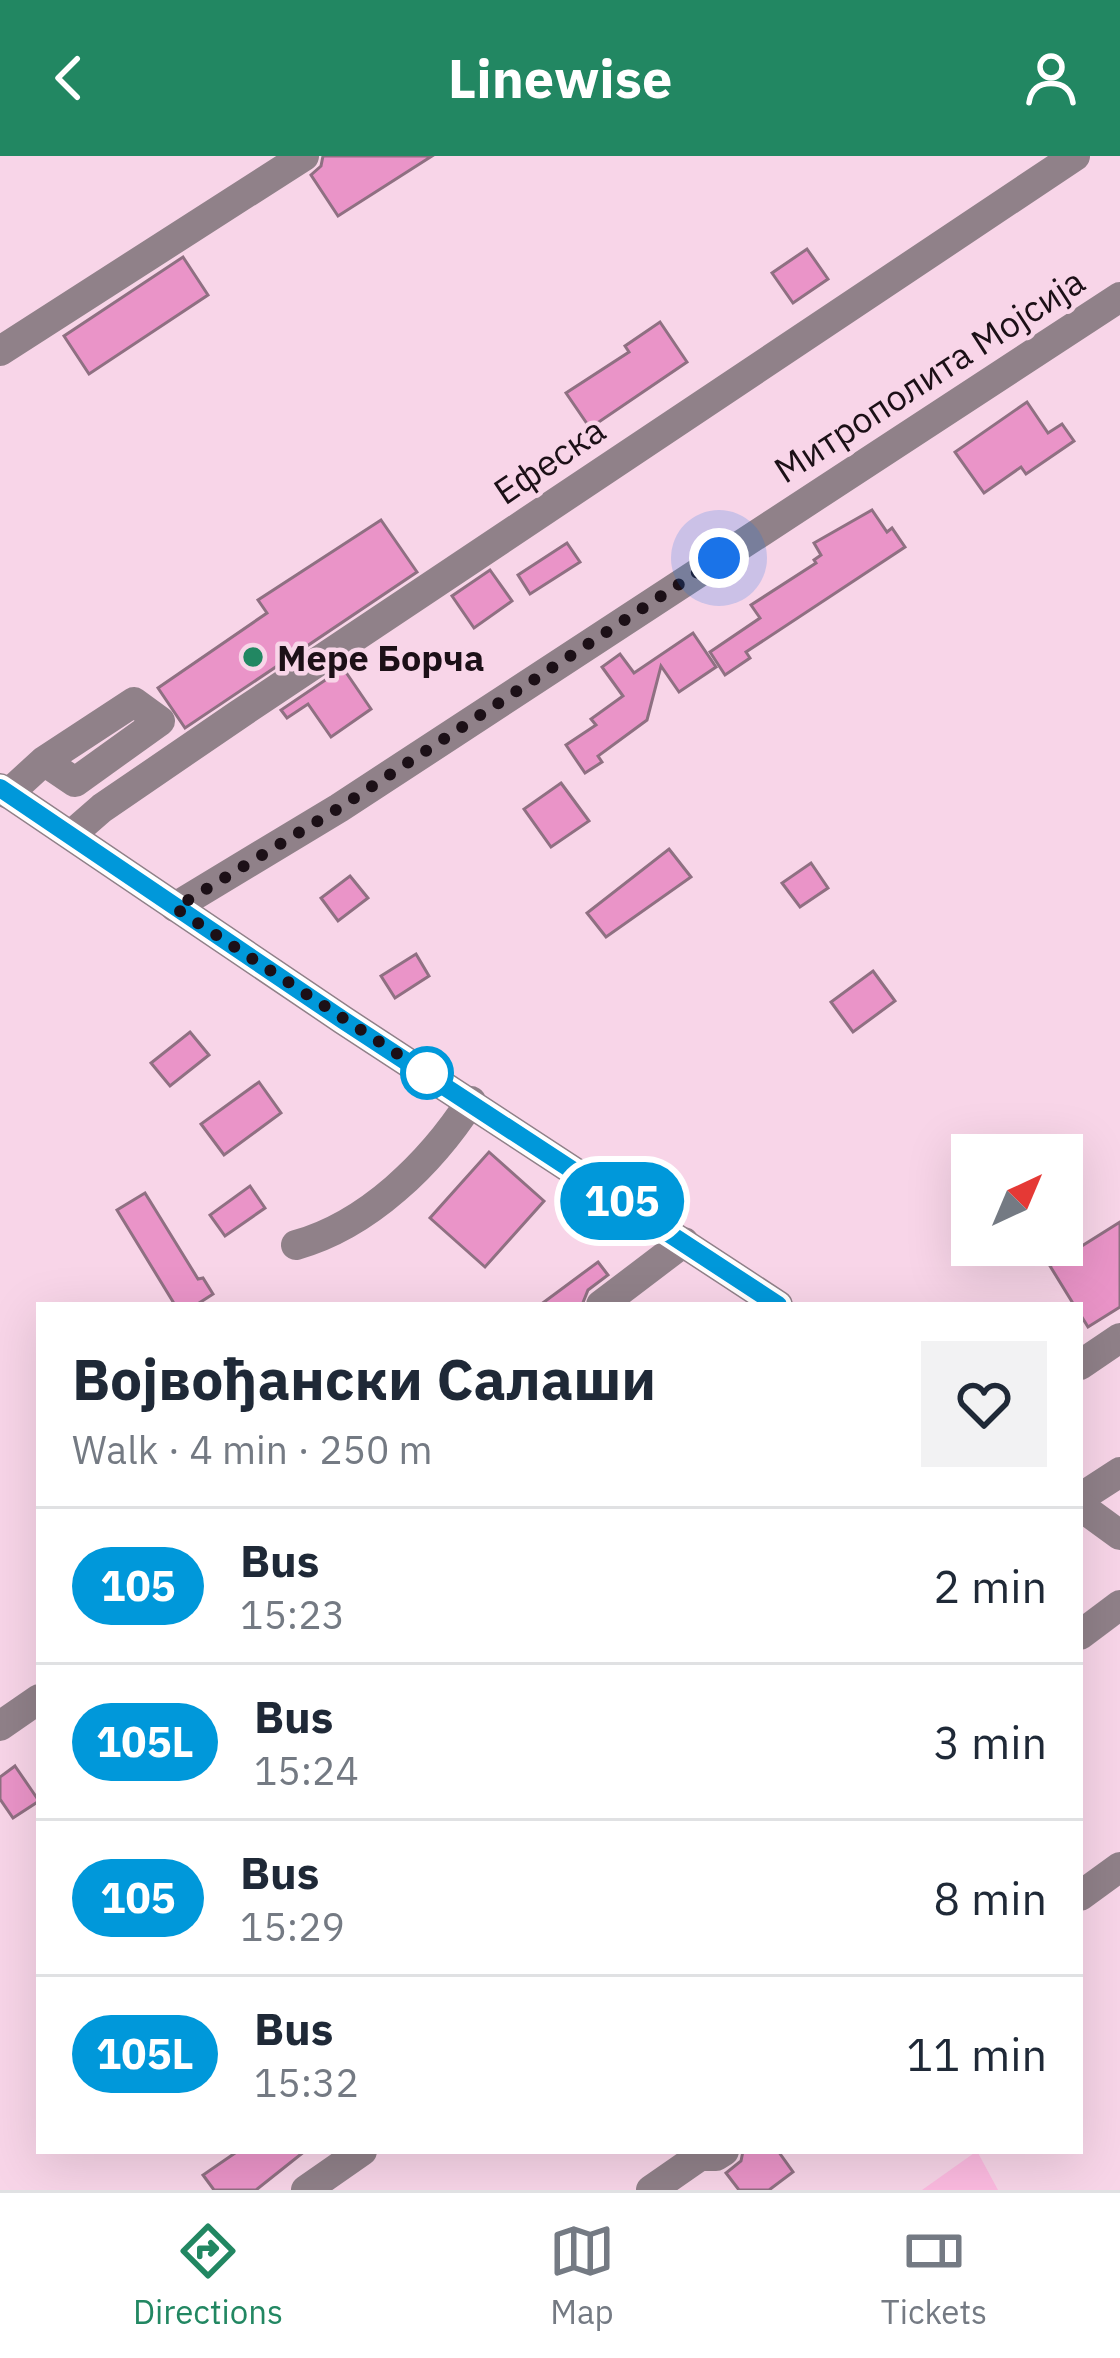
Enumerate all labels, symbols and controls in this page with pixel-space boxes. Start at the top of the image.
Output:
text: Linewise [448,43,672,113]
icon: back [36,45,102,111]
icon: person [1018,45,1084,111]
street label: Митрополита Мојсија [765,257,1093,493]
street label: Ефеска [484,406,614,514]
your location [689,528,749,588]
place label: Мере Борча [277,634,484,681]
marker: Мере Борча [240,644,266,670]
unlabelled marker [402,1048,452,1098]
north arrow [951,1134,1083,1266]
map controls [951,1134,1083,1266]
line badge: 105 [553,1162,691,1240]
text: 105 [584,1173,660,1228]
button: heart [921,1341,1047,1467]
text: Војвођански Салаши [72,1342,656,1416]
text: Walk · 4 min · 250 m [72,1424,433,1475]
text: Bus [240,1531,320,1589]
text: 2 min [933,1557,1047,1615]
text: 105 [100,1558,176,1613]
text: 15:23 [240,1589,345,1640]
text: Bus [254,1687,333,1745]
text: 3 min [933,1713,1047,1771]
text: 105L [96,1714,194,1769]
text: 15:24 [254,1745,359,1796]
text: Bus [240,1843,320,1901]
text: 8 min [933,1869,1047,1927]
text: 105 [100,1870,176,1925]
text: 15:29 [240,1901,345,1952]
text: Bus [254,1999,333,2057]
text: 11 min [906,2025,1047,2083]
text: 105L [96,2026,194,2081]
text: 15:32 [254,2057,359,2108]
tab: Directions [133,2218,283,2333]
tab: Map [549,2218,615,2333]
tab: Tickets [881,2218,987,2333]

